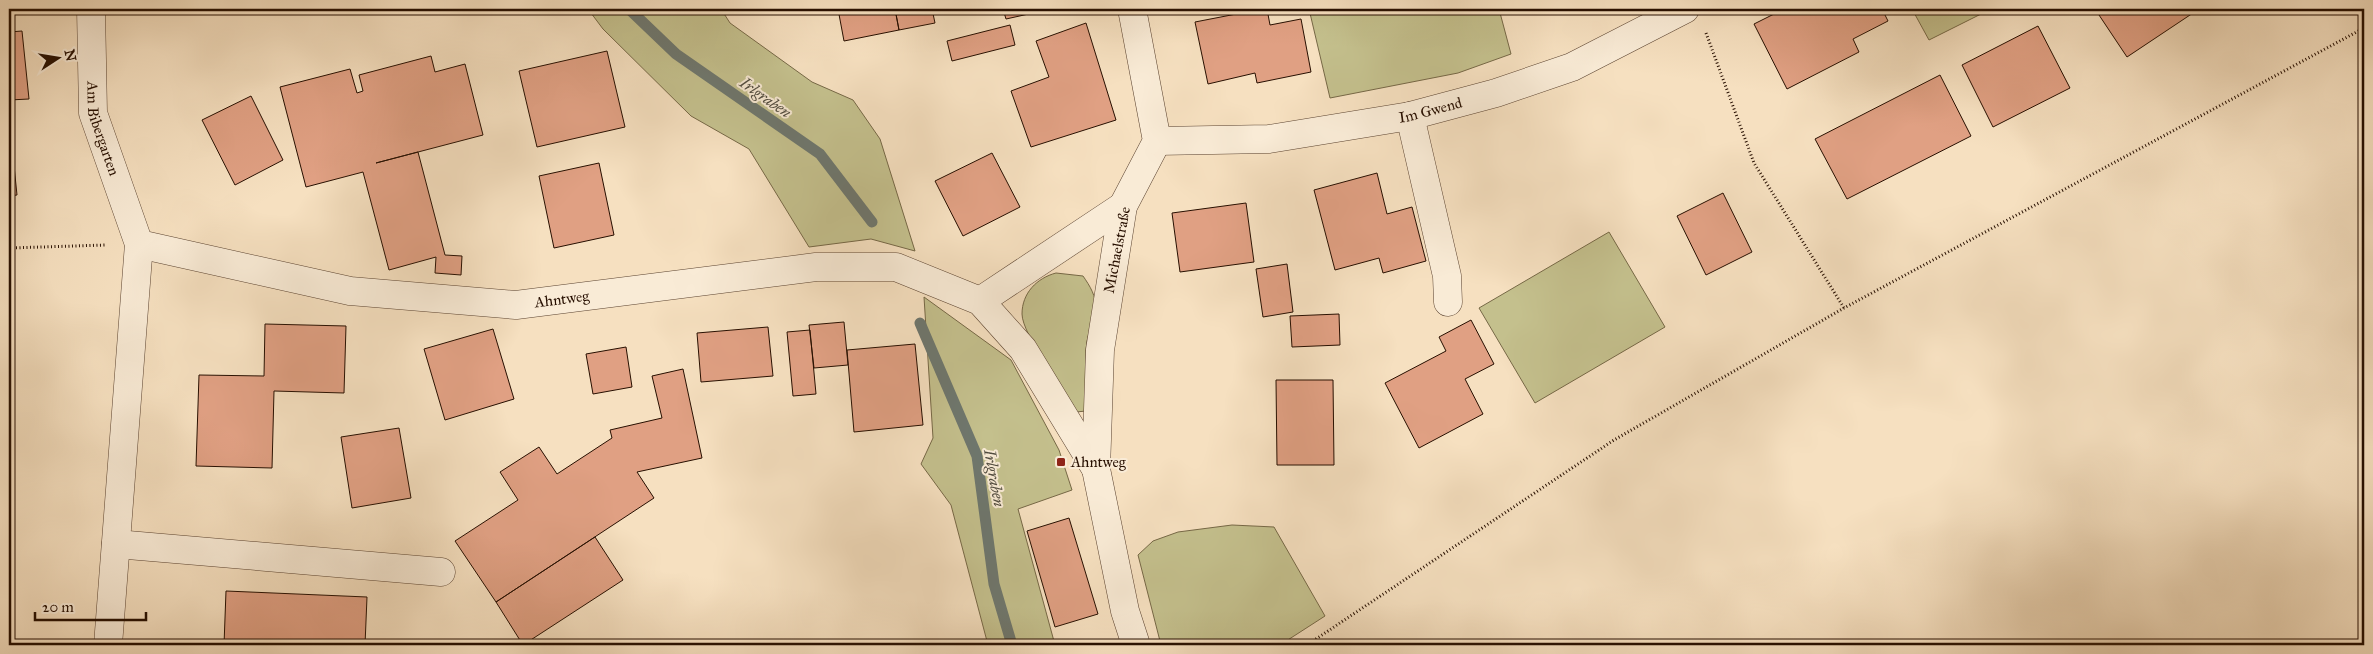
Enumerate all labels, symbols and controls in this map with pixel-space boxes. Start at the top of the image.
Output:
north arrow [32,32,82,82]
text: N [61,48,80,63]
water label: Irlgraben [736,72,795,122]
street label: Am Bibergarten [83,80,123,178]
street label: Im Gwend [1397,93,1465,127]
street label: Michaelstraße [1100,205,1134,295]
street label: Ahntweg [533,287,591,312]
water label: Irlgraben [980,447,1009,509]
place label: Ahntweg [1070,453,1127,471]
marker: Ahntweg [1055,456,1067,468]
scale bar [35,589,146,621]
text: 20 m [42,598,74,616]

